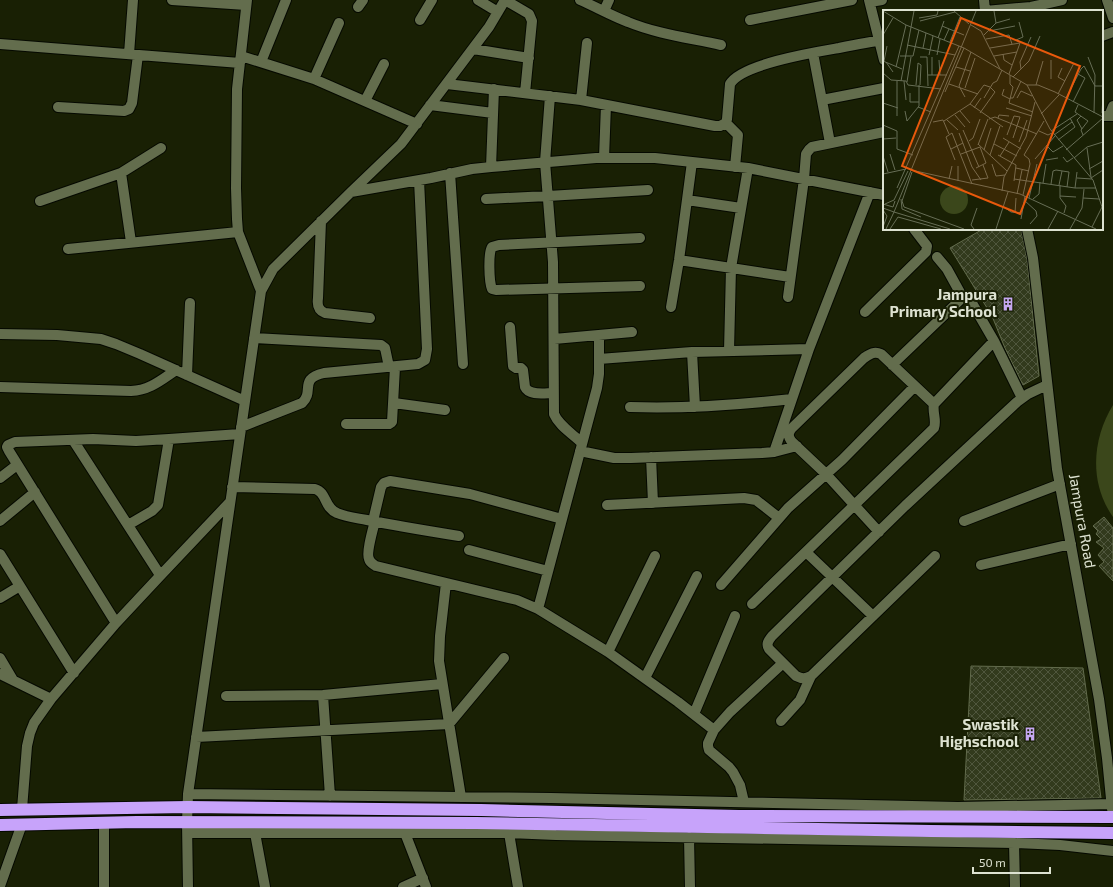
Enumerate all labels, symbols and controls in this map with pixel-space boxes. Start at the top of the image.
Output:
inset map [883,10,1103,230]
place label: Jampura Primary School [890,285,997,321]
building icon: Jampura Primary School [1000,296,1016,312]
street label: Jampura Road [1066,472,1100,570]
place label: Swastik Highschool [940,715,1020,750]
building icon: Swastik Highschool [1022,726,1038,742]
scale bar [973,849,1050,875]
text: 50 m [979,855,1006,869]

